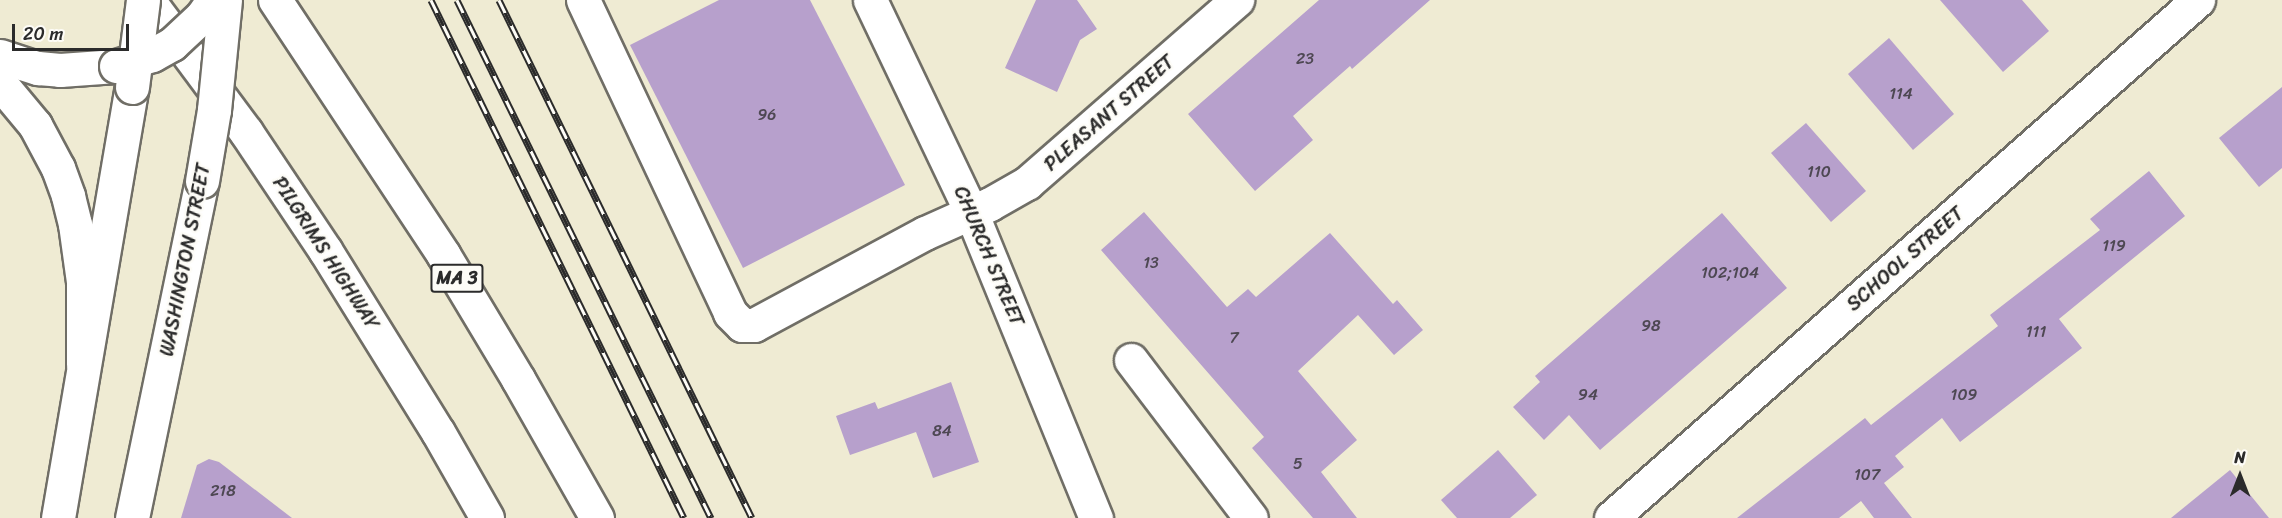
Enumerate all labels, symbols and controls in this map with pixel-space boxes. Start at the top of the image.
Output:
scale bar [15,12,132,50]
text: 20 m [23,18,63,50]
street label: PLEASANT STREET [1038,49,1180,177]
house number: 23 [1296,49,1314,69]
house number: 114 [1889,84,1913,104]
house number: 96 [758,105,776,125]
street label: WASHINGTON STREET [154,161,216,359]
house number: 110 [1807,162,1831,182]
street label: PILGRIMS HIGHWAY [267,171,385,335]
street label: CHURCH STREET [948,181,1030,331]
street label: SCHOOL STREET [1841,201,1969,317]
house number: 119 [2102,236,2126,256]
house number: 13 [1143,253,1159,273]
road number: MA 3 [430,263,484,293]
house number: 102;104 [1701,263,1759,283]
house number: 98 [1641,316,1661,336]
house number: 111 [2026,322,2046,342]
house number: 7 [1229,328,1239,348]
house number: 94 [1578,385,1598,405]
house number: 109 [1951,385,1977,405]
house number: 84 [932,421,952,441]
text: N [2234,443,2246,472]
north arrow [2210,446,2270,506]
house number: 5 [1293,454,1303,474]
house number: 107 [1854,465,1880,485]
house number: 218 [210,481,236,501]

